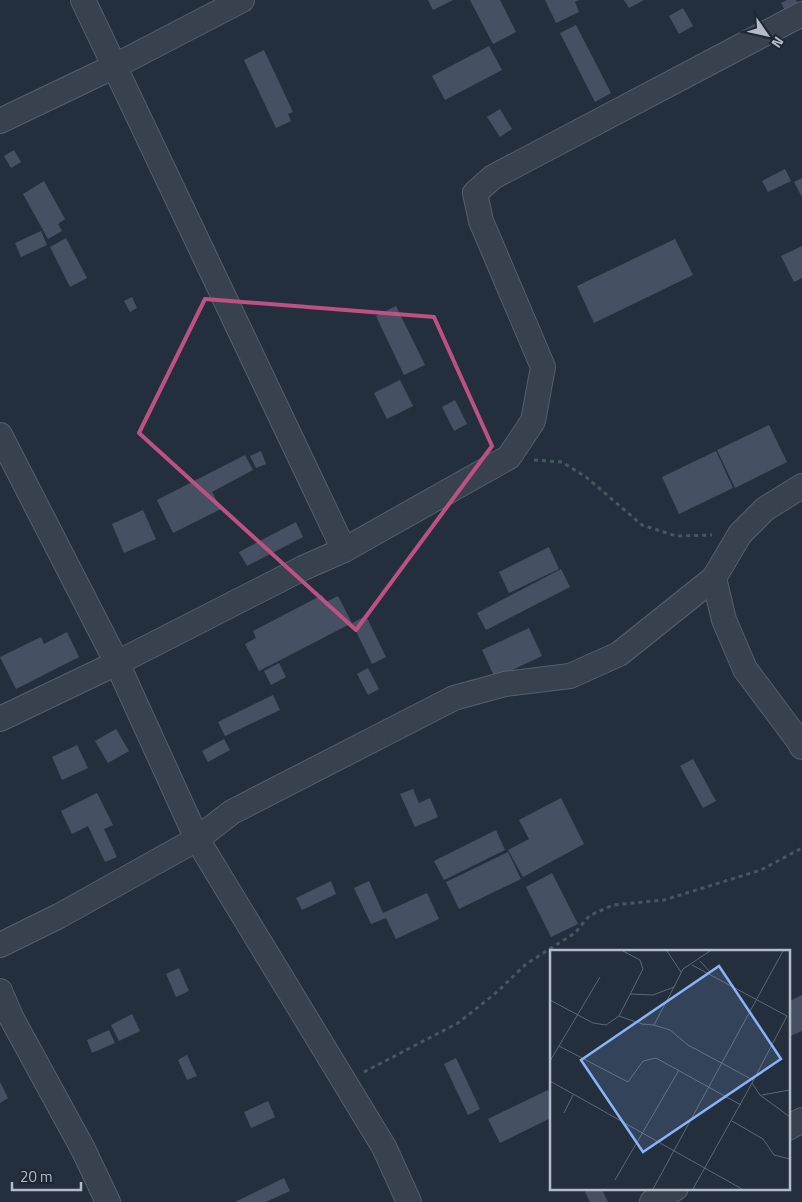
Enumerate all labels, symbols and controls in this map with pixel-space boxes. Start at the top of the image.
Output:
north arrow [742,10,792,60]
text: N [767,33,790,52]
inset map [550,950,790,1190]
scale bar [12,1160,81,1192]
text: 20 m [20,1165,53,1188]

